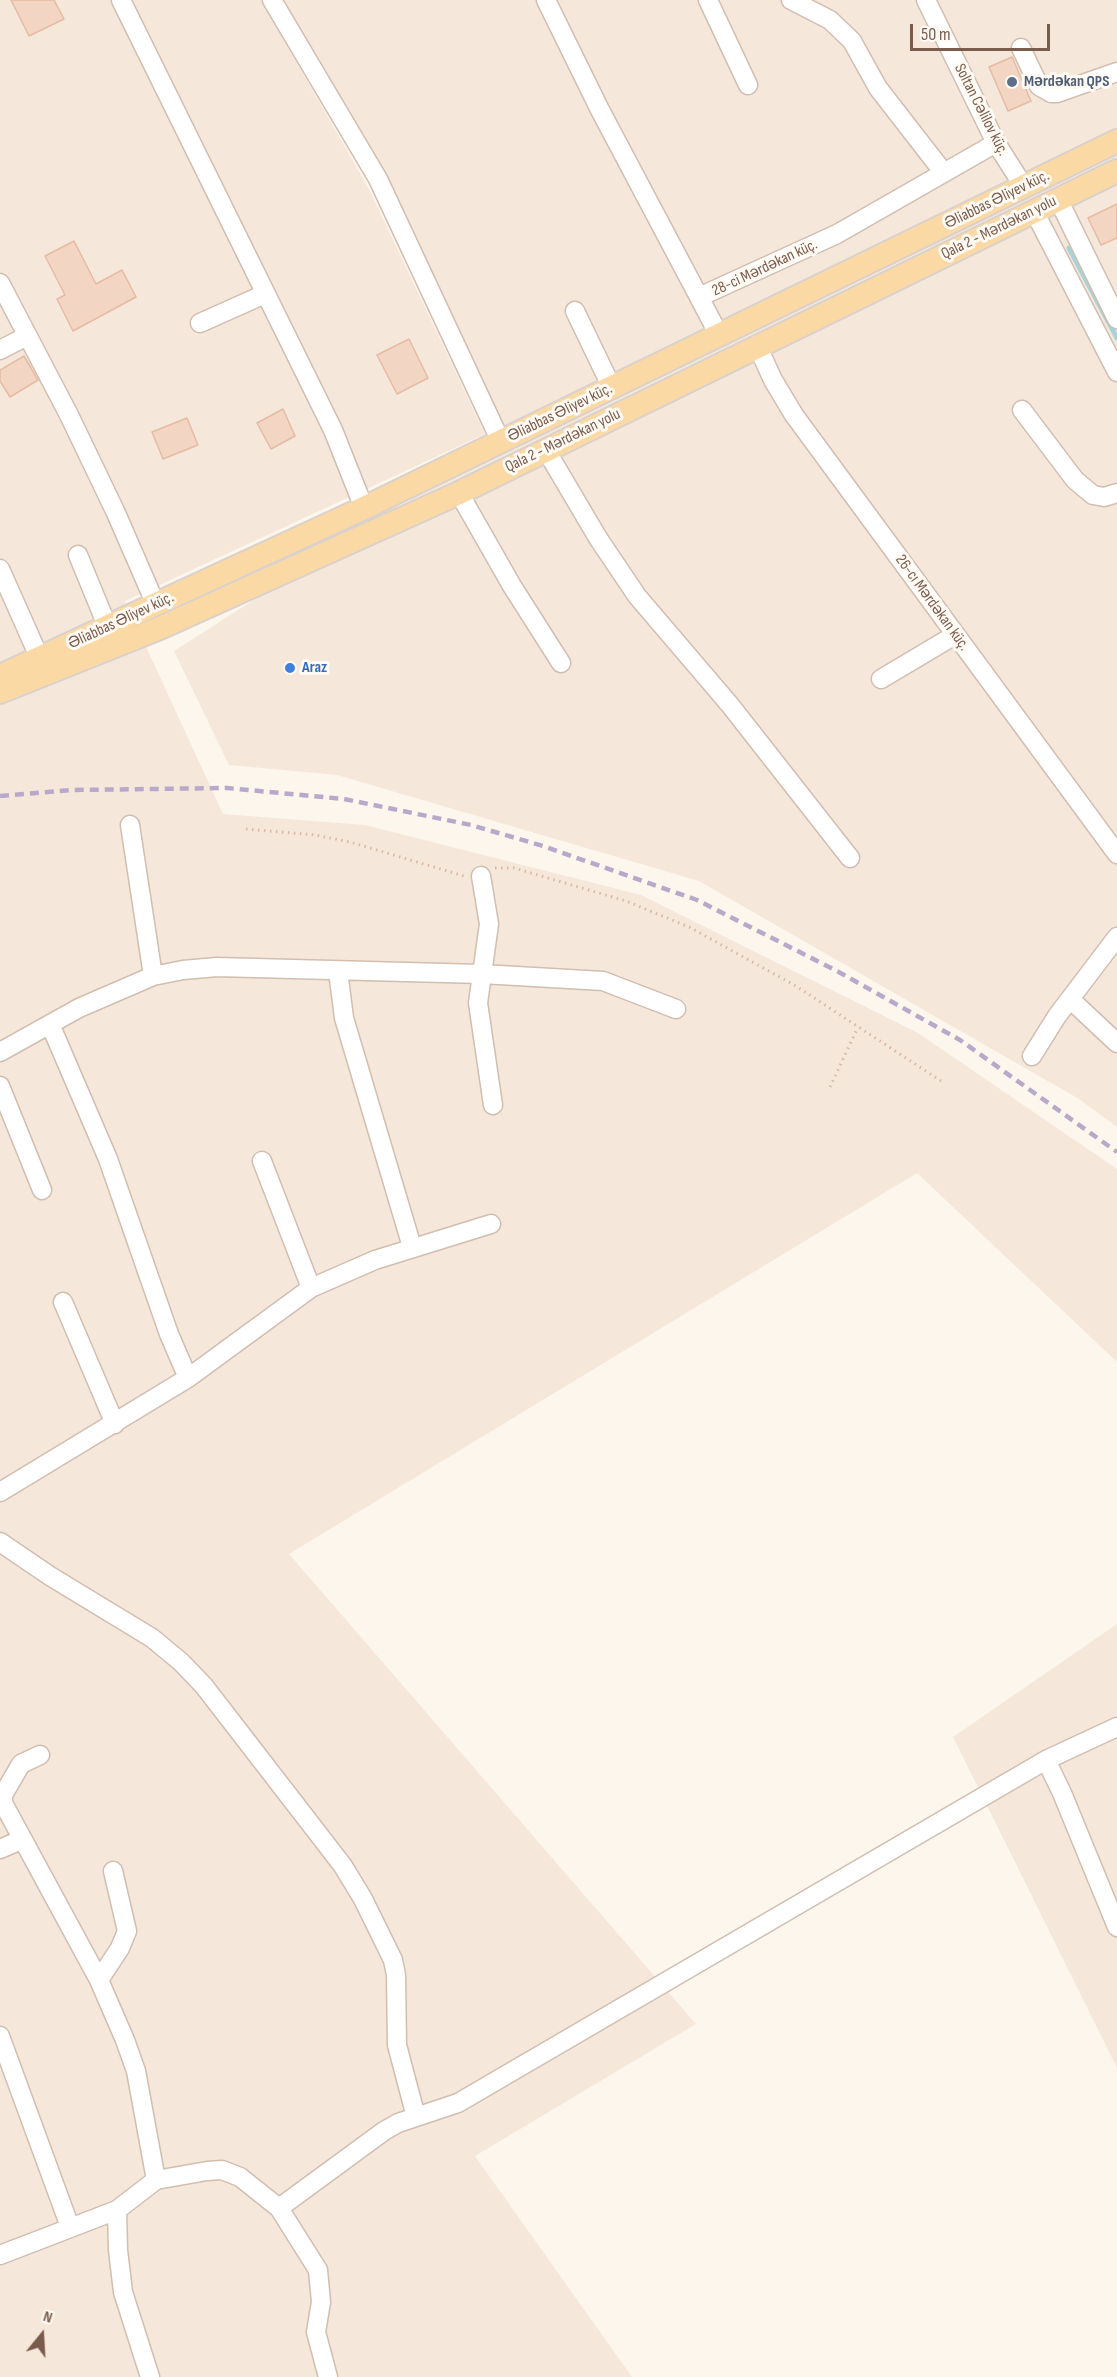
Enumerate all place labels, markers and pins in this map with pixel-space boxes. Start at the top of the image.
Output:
place label: Mərdəkan QPS [1024,72,1109,92]
marker: Mərdəkan QPS [1005,75,1019,89]
place label: Araz [302,658,327,678]
marker: Araz [283,661,297,675]

